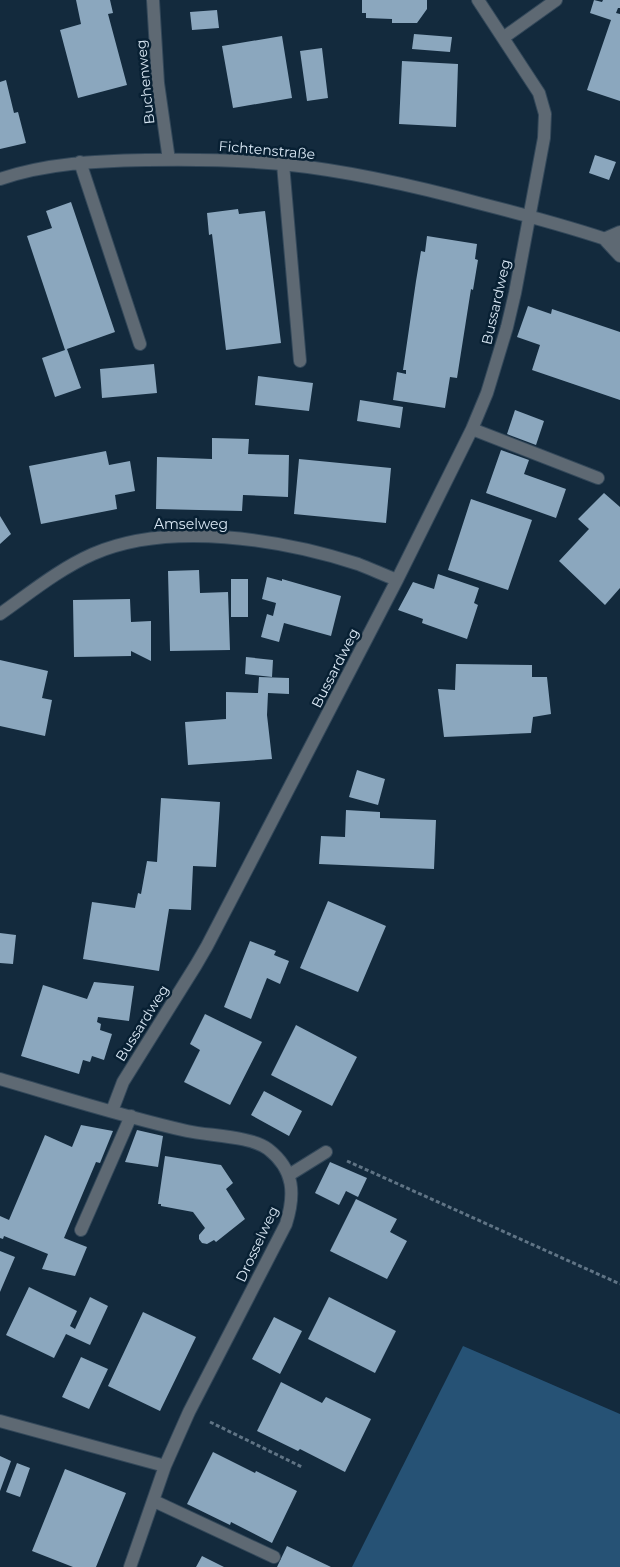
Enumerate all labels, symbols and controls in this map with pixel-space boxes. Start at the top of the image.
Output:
street label: Buchenweg [132,39,158,125]
street label: Fichtenstraße [218,137,316,163]
street label: Bussardweg [477,258,515,346]
street label: Amselweg [154,515,228,533]
street label: Bussardweg [307,625,363,711]
street label: Bussardweg [111,981,173,1065]
street label: Drosselweg [232,1203,282,1285]

